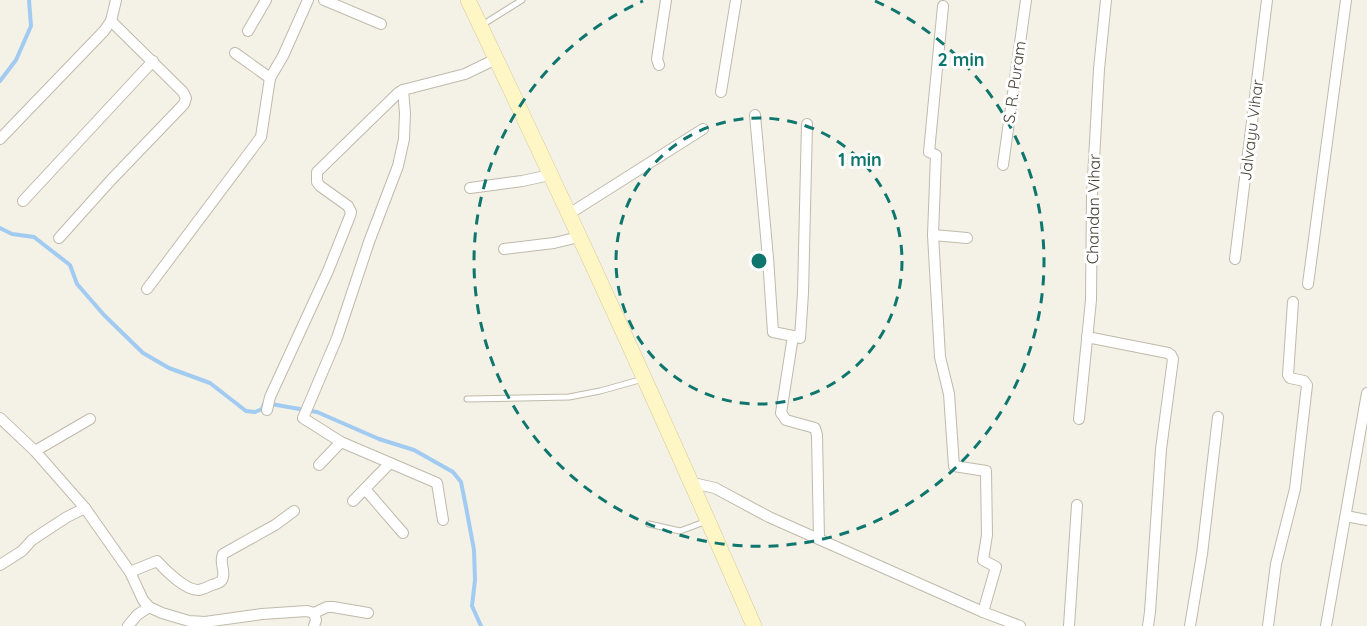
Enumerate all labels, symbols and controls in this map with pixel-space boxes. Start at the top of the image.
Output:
street label: S. R. Puram [998,39,1030,125]
text: 2 min [938,48,984,71]
street label: Jalvayu Vihar [1235,78,1267,182]
text: 1 min [838,148,882,171]
street label: Chandan Vihar [1082,154,1104,264]
centre of rings [749,251,769,271]

